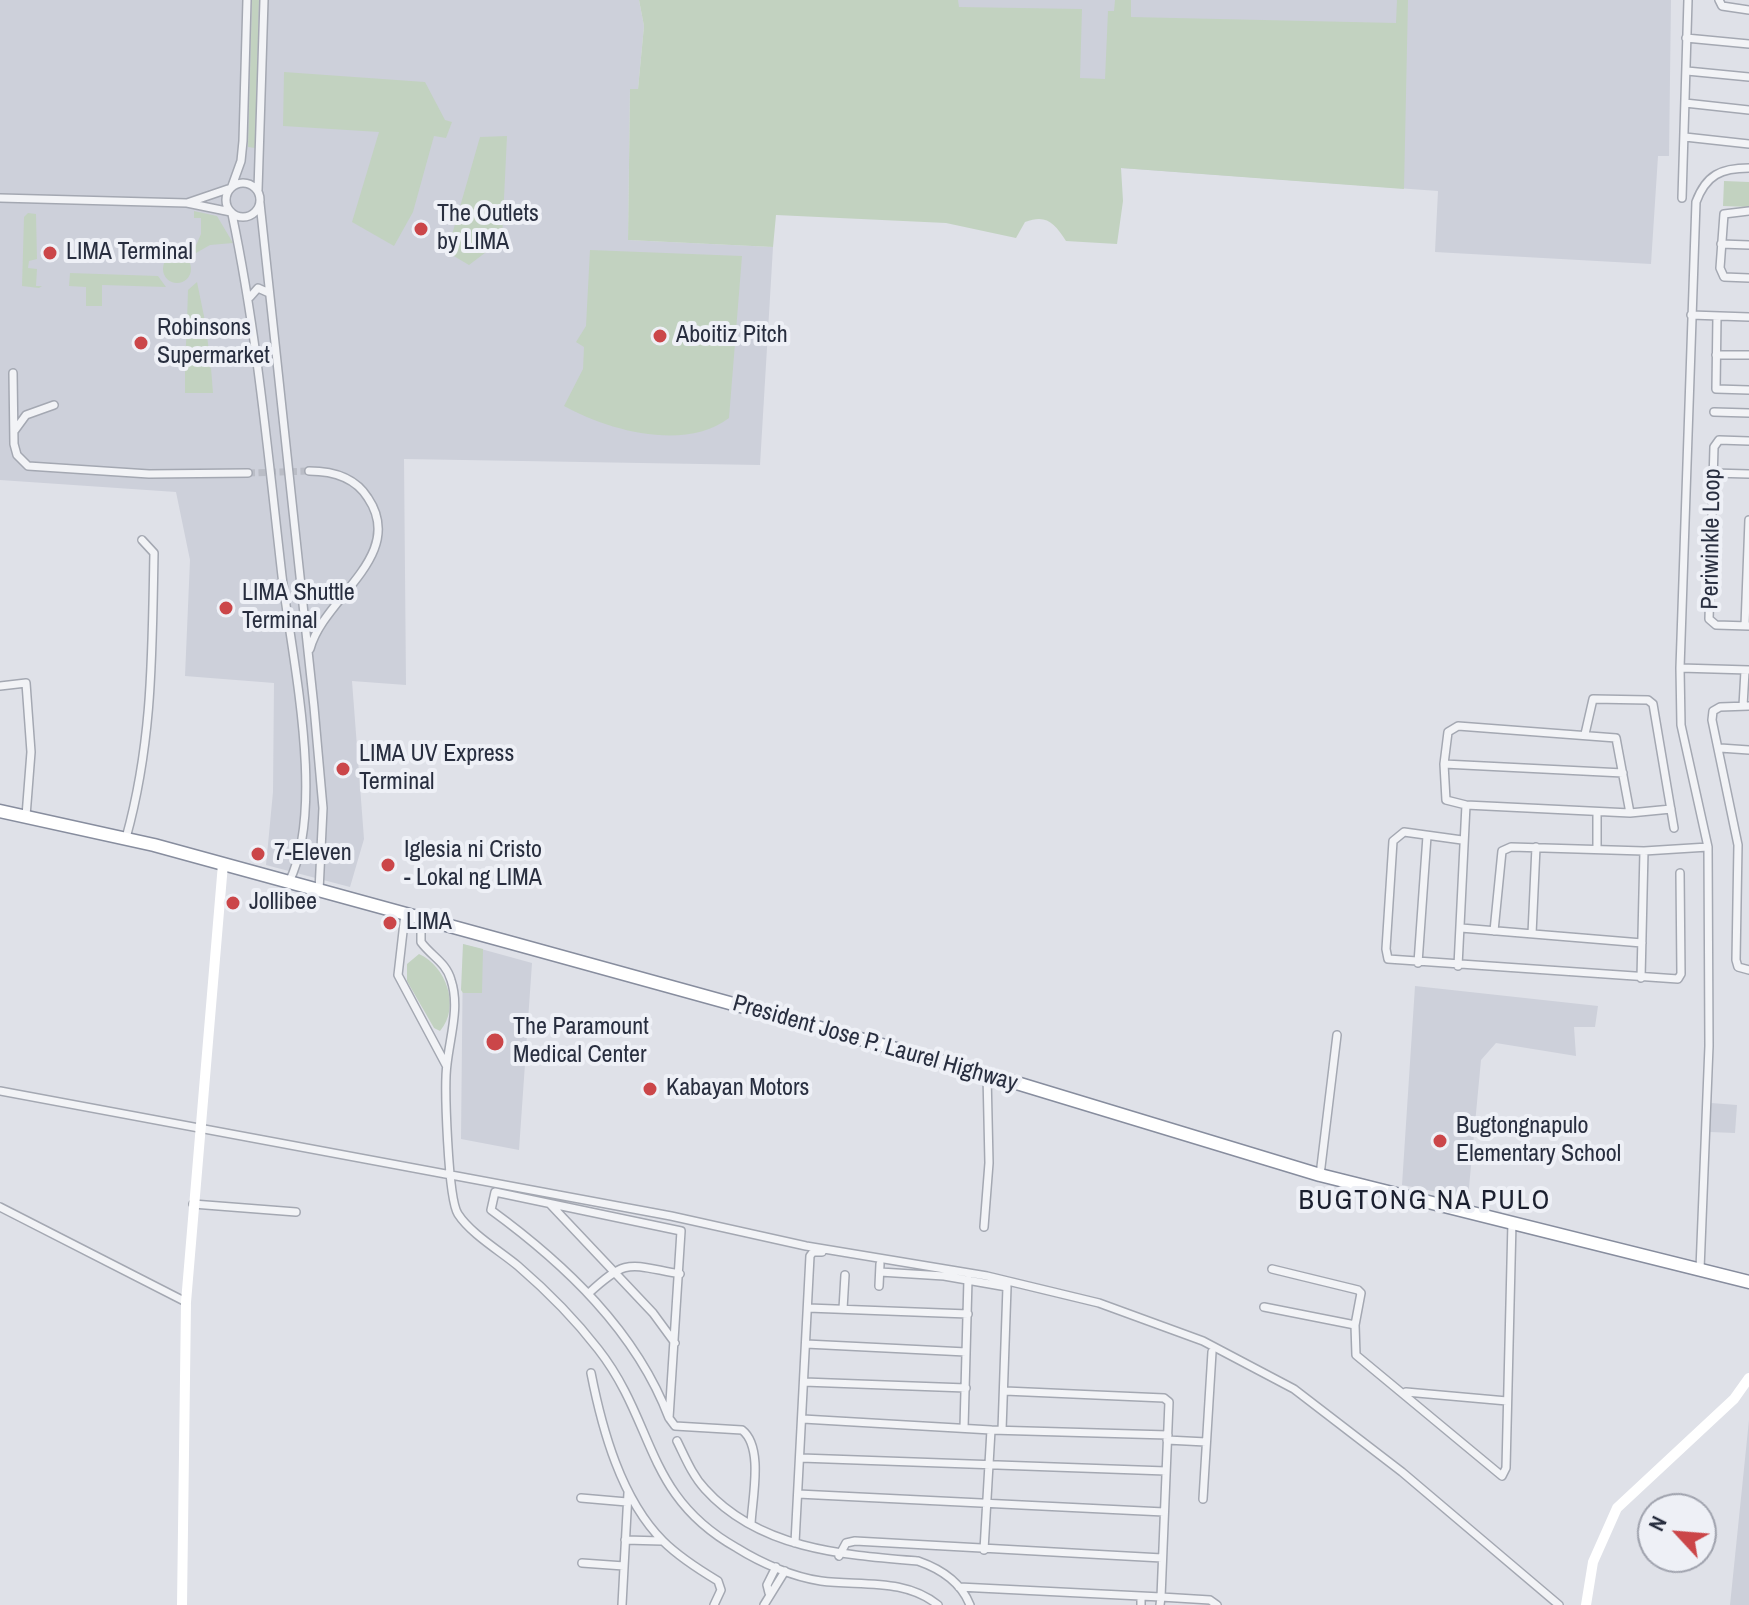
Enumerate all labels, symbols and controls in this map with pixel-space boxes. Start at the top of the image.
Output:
place label: The Outlets by LIMA [437,201,539,257]
marker: The Outlets by LIMA [412,220,430,238]
place label: LIMA Terminal [66,239,193,267]
marker: LIMA Terminal [41,244,59,262]
place label: Robinsons Supermarket [157,315,270,371]
place label: Aboitiz Pitch [676,322,788,350]
marker: Aboitiz Pitch [651,327,669,345]
marker: Robinsons Supermarket [132,334,150,352]
street label: Periwinkle Loop [1696,468,1728,610]
place label: LIMA Shuttle Terminal [242,580,355,636]
marker: LIMA Shuttle Terminal [217,599,235,617]
place label: LIMA UV Express Terminal [359,741,514,797]
marker: LIMA UV Express Terminal [334,760,352,778]
place label: Iglesia ni Cristo - Lokal ng LIMA [404,837,542,893]
place label: 7-Eleven [274,840,352,868]
marker: 7-Eleven [249,845,267,863]
marker: Iglesia ni Cristo - Lokal ng LIMA [379,856,397,874]
place label: Jollibee [249,889,317,917]
marker: Jollibee [224,894,242,912]
place label: LIMA [406,909,452,937]
marker: LIMA [381,914,399,932]
street label: President Jose P. Laurel Highway [729,989,1021,1099]
place label: The Paramount Medical Center [513,1014,649,1070]
marker: The Paramount Medical Center [484,1031,506,1053]
place label: Kabayan Motors [666,1075,809,1103]
marker: Kabayan Motors [641,1080,659,1098]
place label: Bugtongnapulo Elementary School [1456,1113,1621,1169]
marker: Bugtongnapulo Elementary School [1431,1132,1449,1150]
district label: BUGTONG NA PULO [1299,1184,1551,1218]
north arrow [1637,1493,1717,1573]
text: N [1641,1511,1674,1536]

